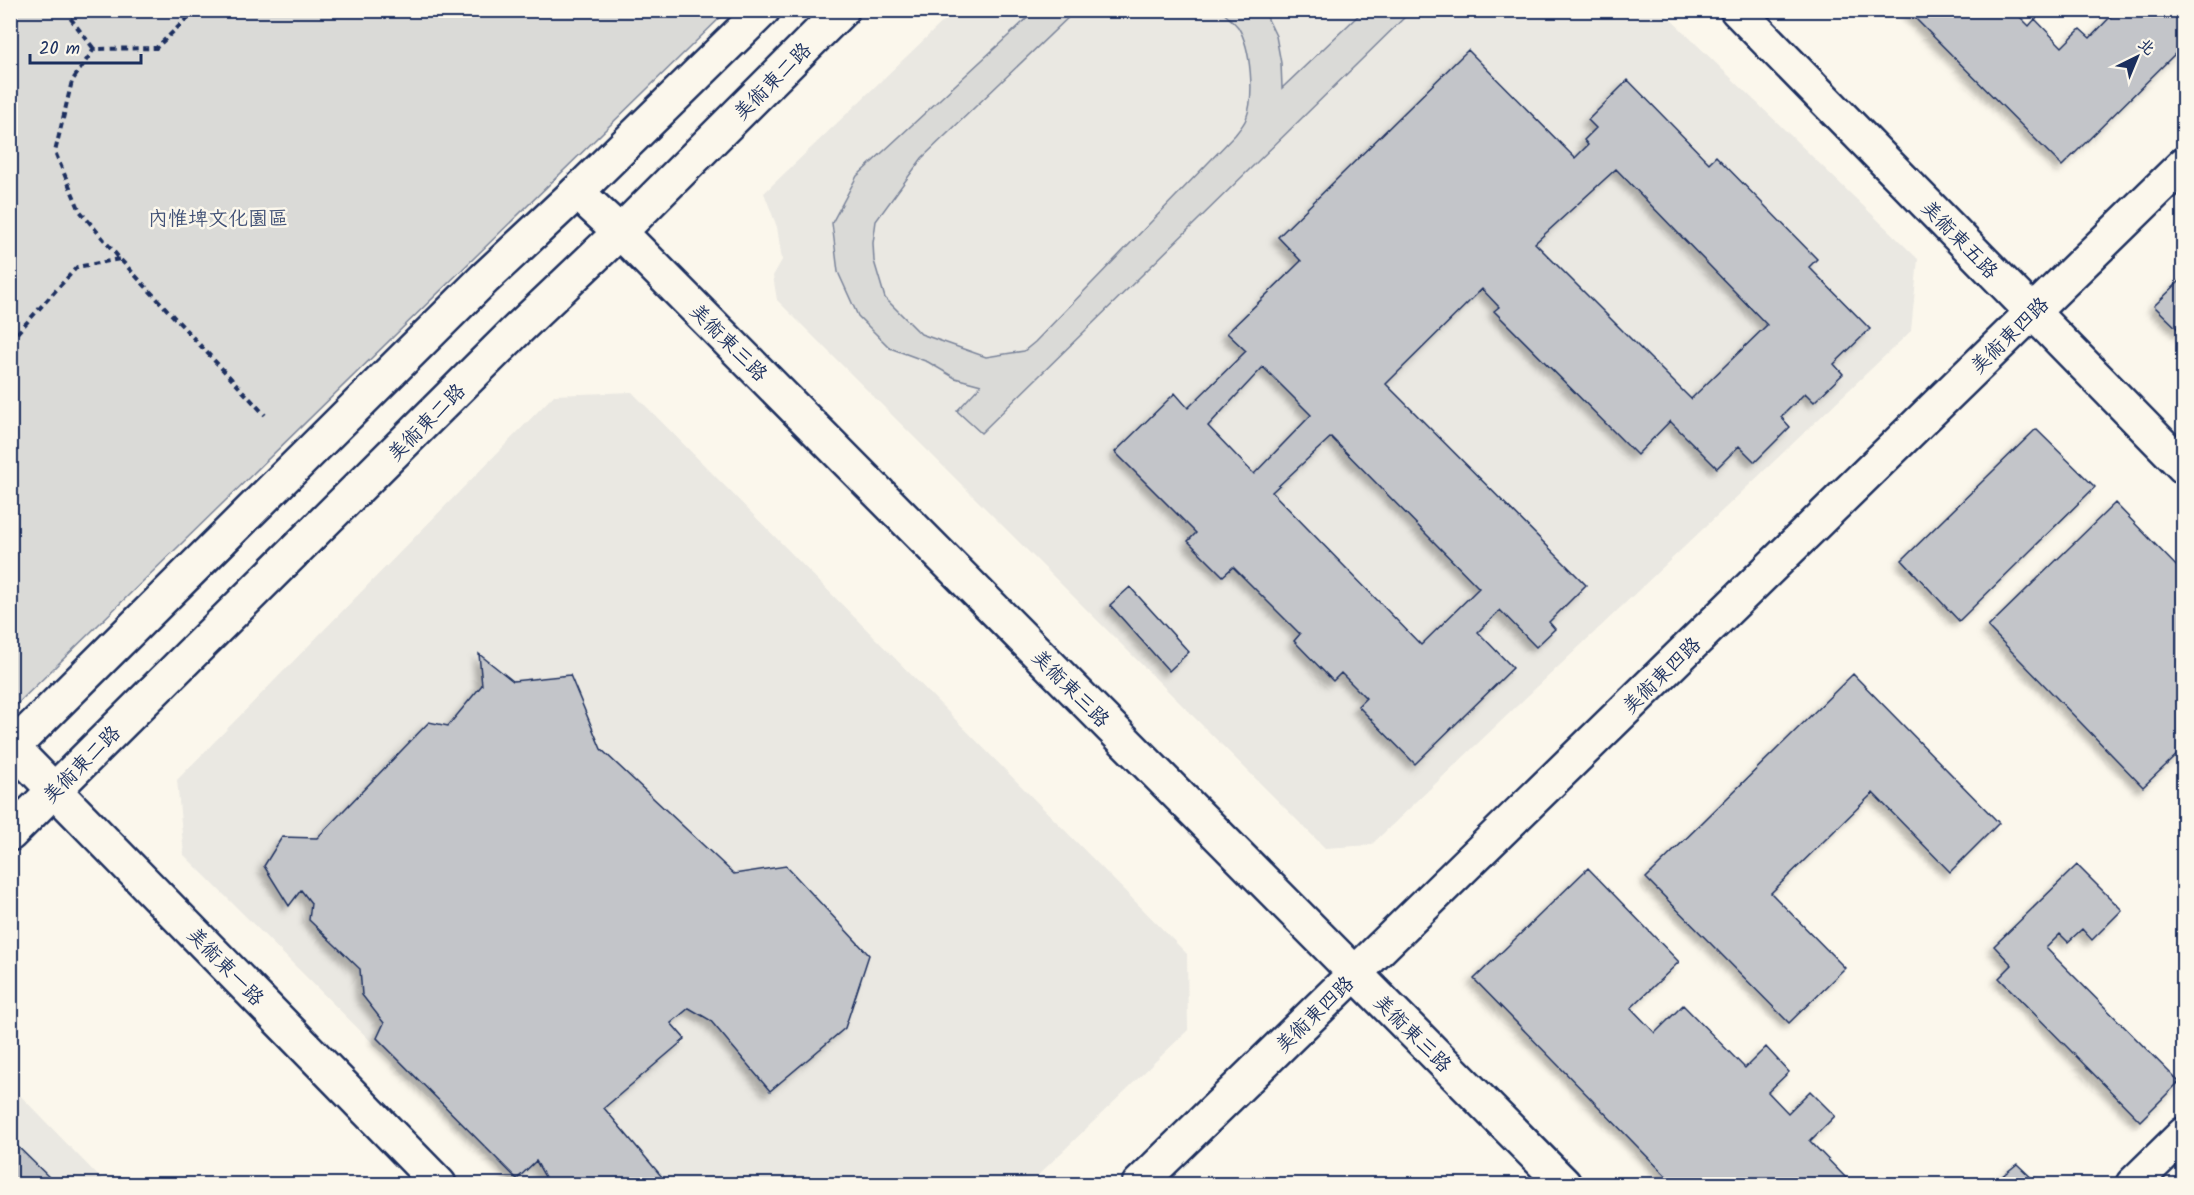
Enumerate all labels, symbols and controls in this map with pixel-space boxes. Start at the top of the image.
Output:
scale bar [30,27,141,65]
north arrow [2107,27,2167,87]
text: 北 [2132,33,2161,62]
text: 20 m [39,35,80,64]
street label: 美術東二路 [727,35,821,129]
street label: 美術東五路 [1912,193,2005,288]
park label: 內惟埤文化園區 [148,204,288,236]
street label: 美術東四路 [1963,290,2058,383]
street label: 美術東三路 [681,297,775,391]
street label: 美術東二路 [381,376,475,470]
street label: 美術東四路 [1615,630,1710,723]
street label: 美術東三路 [1023,643,1117,737]
street label: 美術東二路 [36,718,130,812]
street label: 美術東一路 [178,920,271,1015]
street label: 美術東四路 [1268,969,1363,1062]
street label: 美術東三路 [1365,988,1459,1082]

